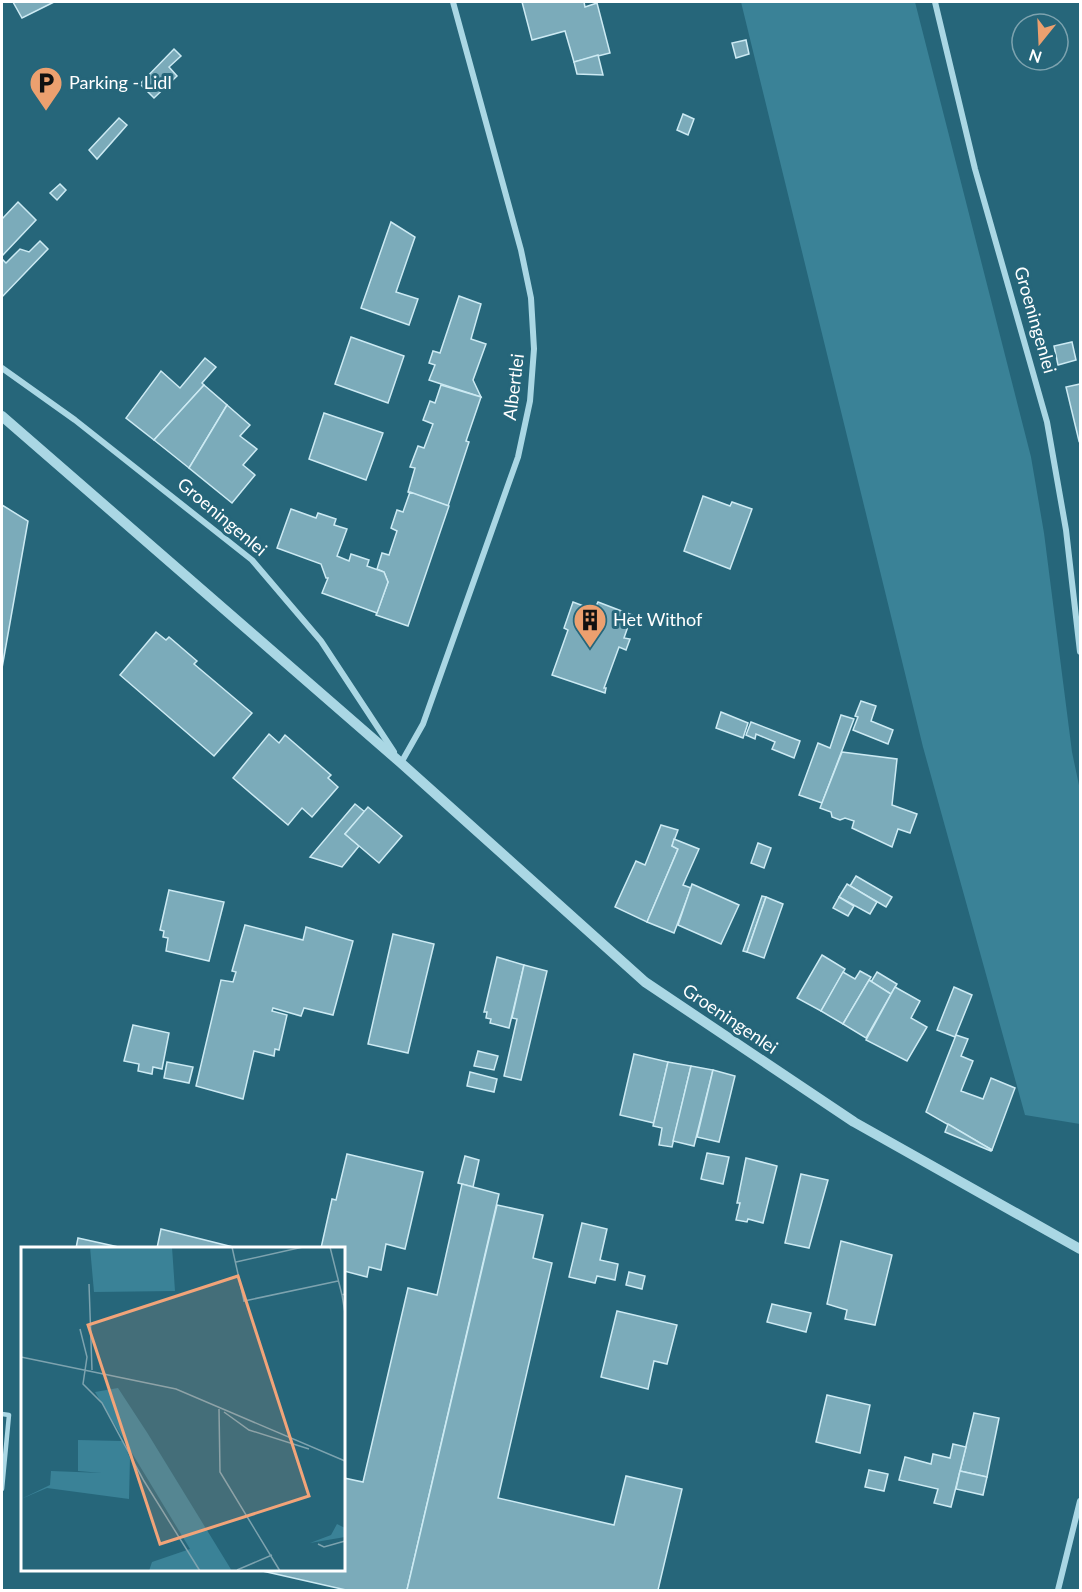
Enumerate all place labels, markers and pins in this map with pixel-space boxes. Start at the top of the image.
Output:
parking icon: Parking - Lidl [28,65,64,112]
place label: Parking - Lidl [69,71,172,93]
building icon: Het Withof [572,602,608,649]
place label: Het Withof [613,608,703,630]

